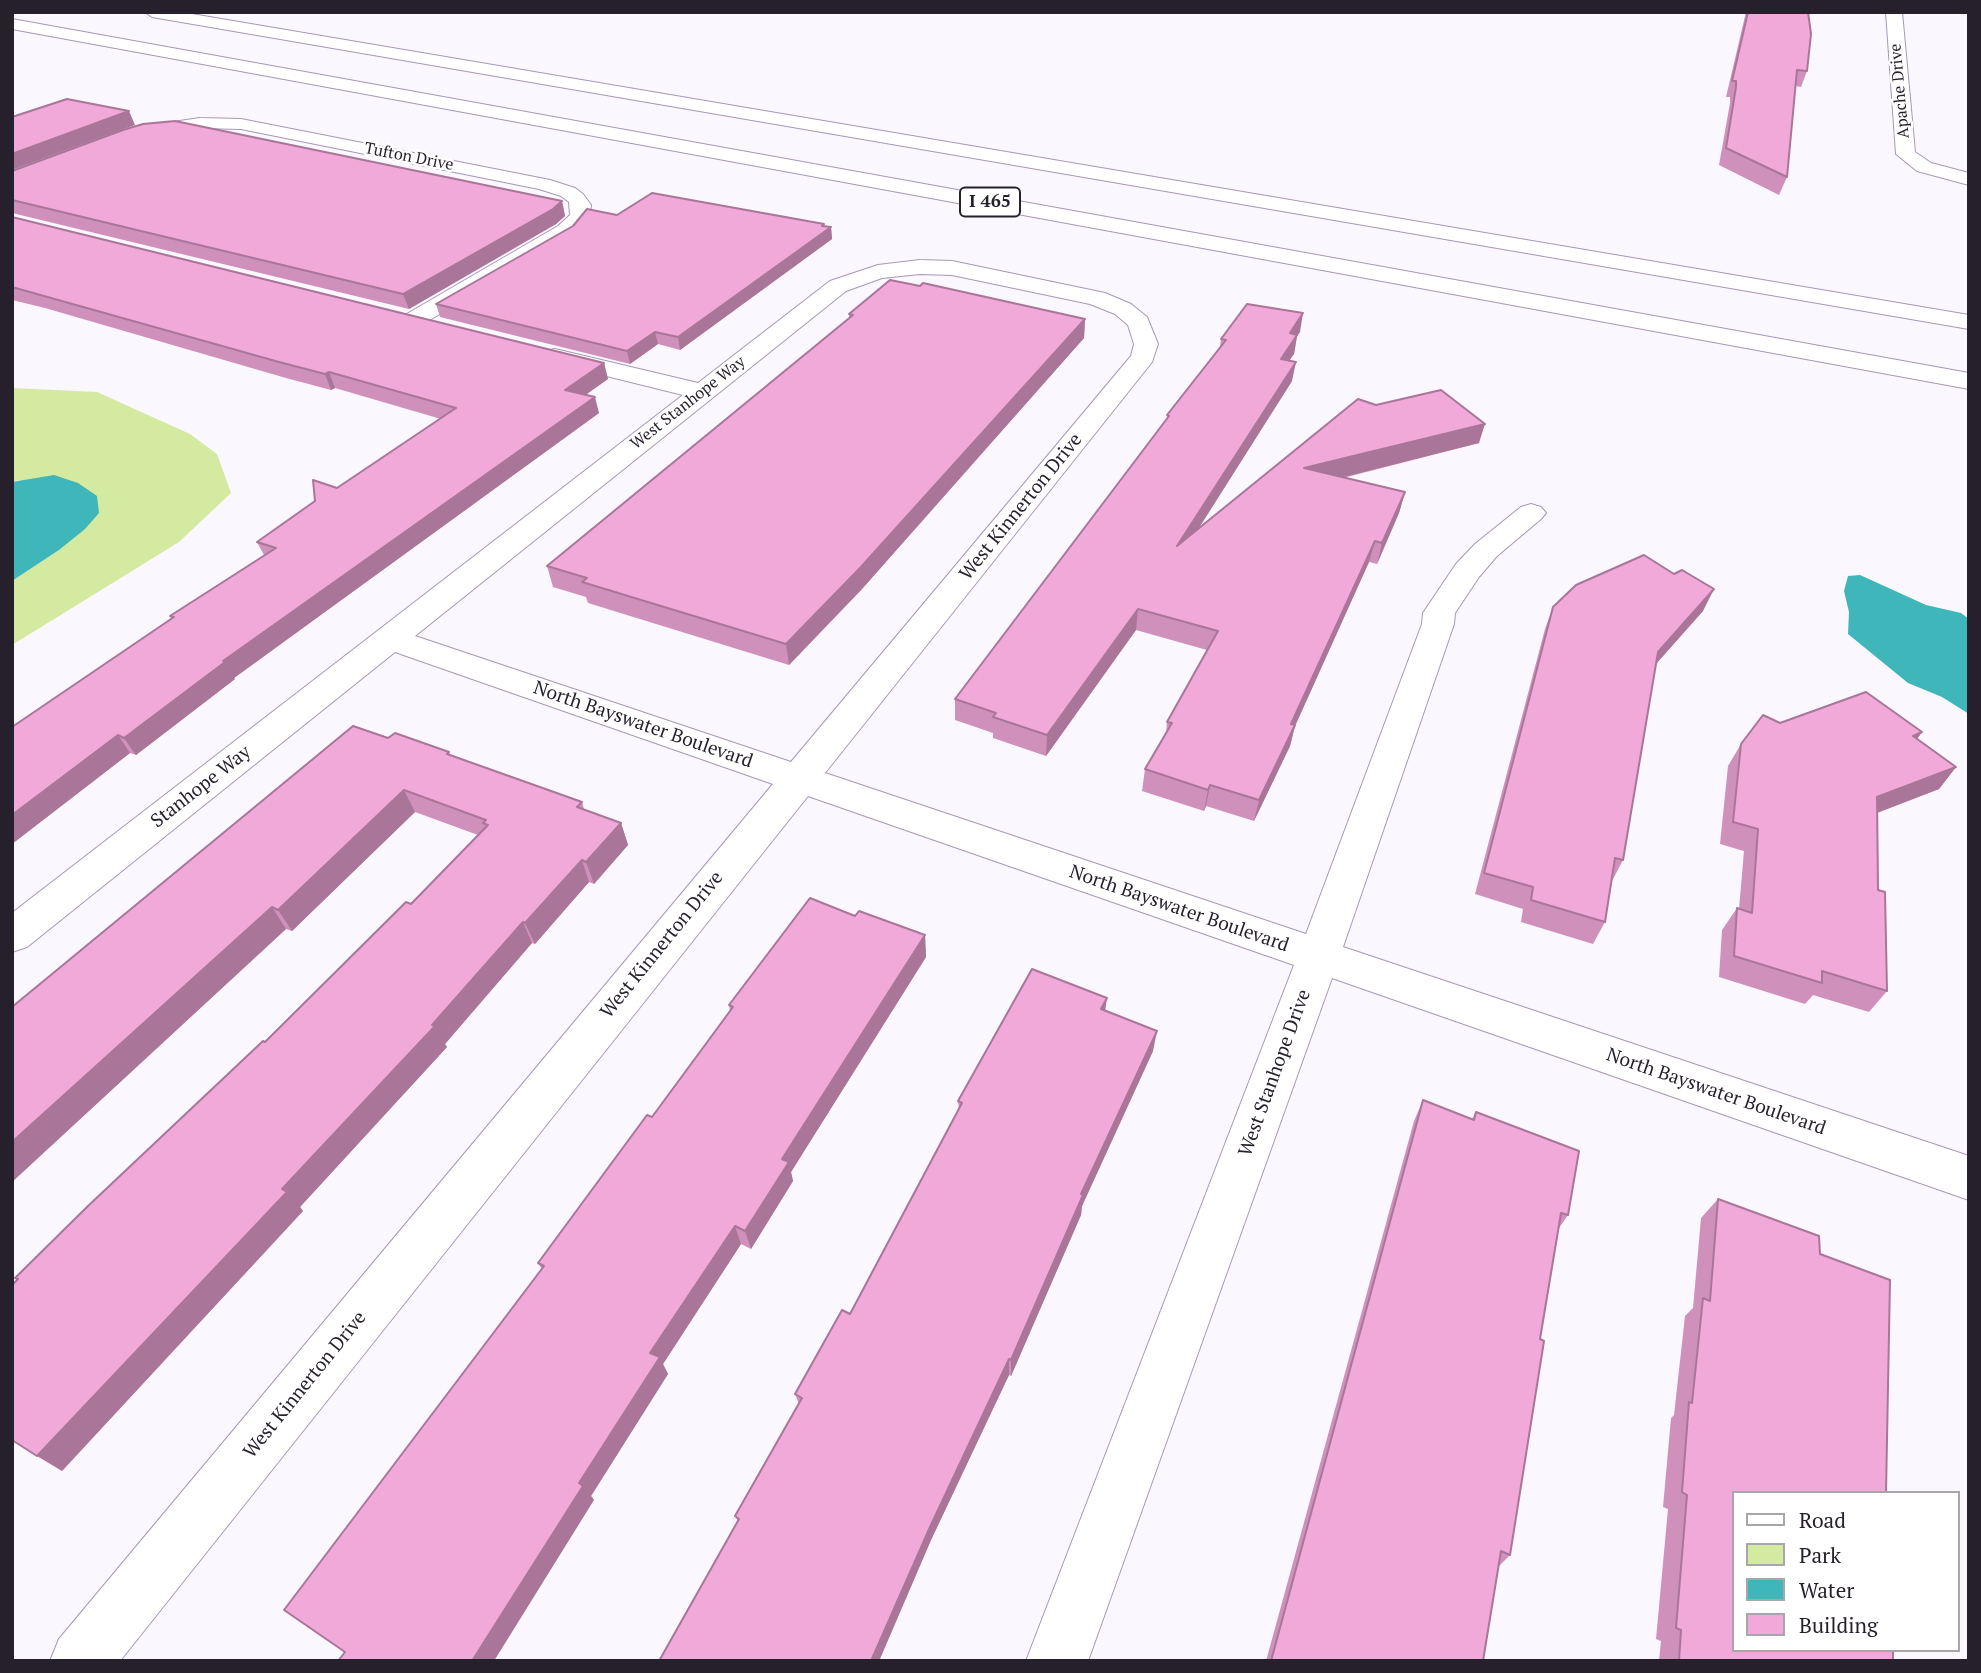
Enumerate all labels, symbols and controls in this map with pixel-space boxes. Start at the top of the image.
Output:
street label: Apache Drive [1886,43,1914,139]
street label: Tufton Drive [363,139,455,175]
road number: I 465 [960,188,1020,216]
street label: West Stanhope Way [627,352,749,454]
street label: West Kinnerton Drive [955,429,1087,585]
street label: North Bayswater Boulevard [530,677,756,773]
street label: Stanhope Way [147,741,255,833]
street label: North Bayswater Boulevard [1066,861,1292,957]
street label: West Kinnerton Drive [596,867,728,1023]
street label: West Stanhope Drive [1234,986,1316,1160]
street label: North Bayswater Boulevard [1603,1044,1829,1140]
street label: West Kinnerton Drive [239,1307,371,1463]
legend [1732,1491,1960,1652]
text: Road [1799,1506,1846,1534]
text: Park [1799,1541,1841,1569]
text: Water [1799,1576,1854,1604]
text: Building [1799,1611,1878,1639]

